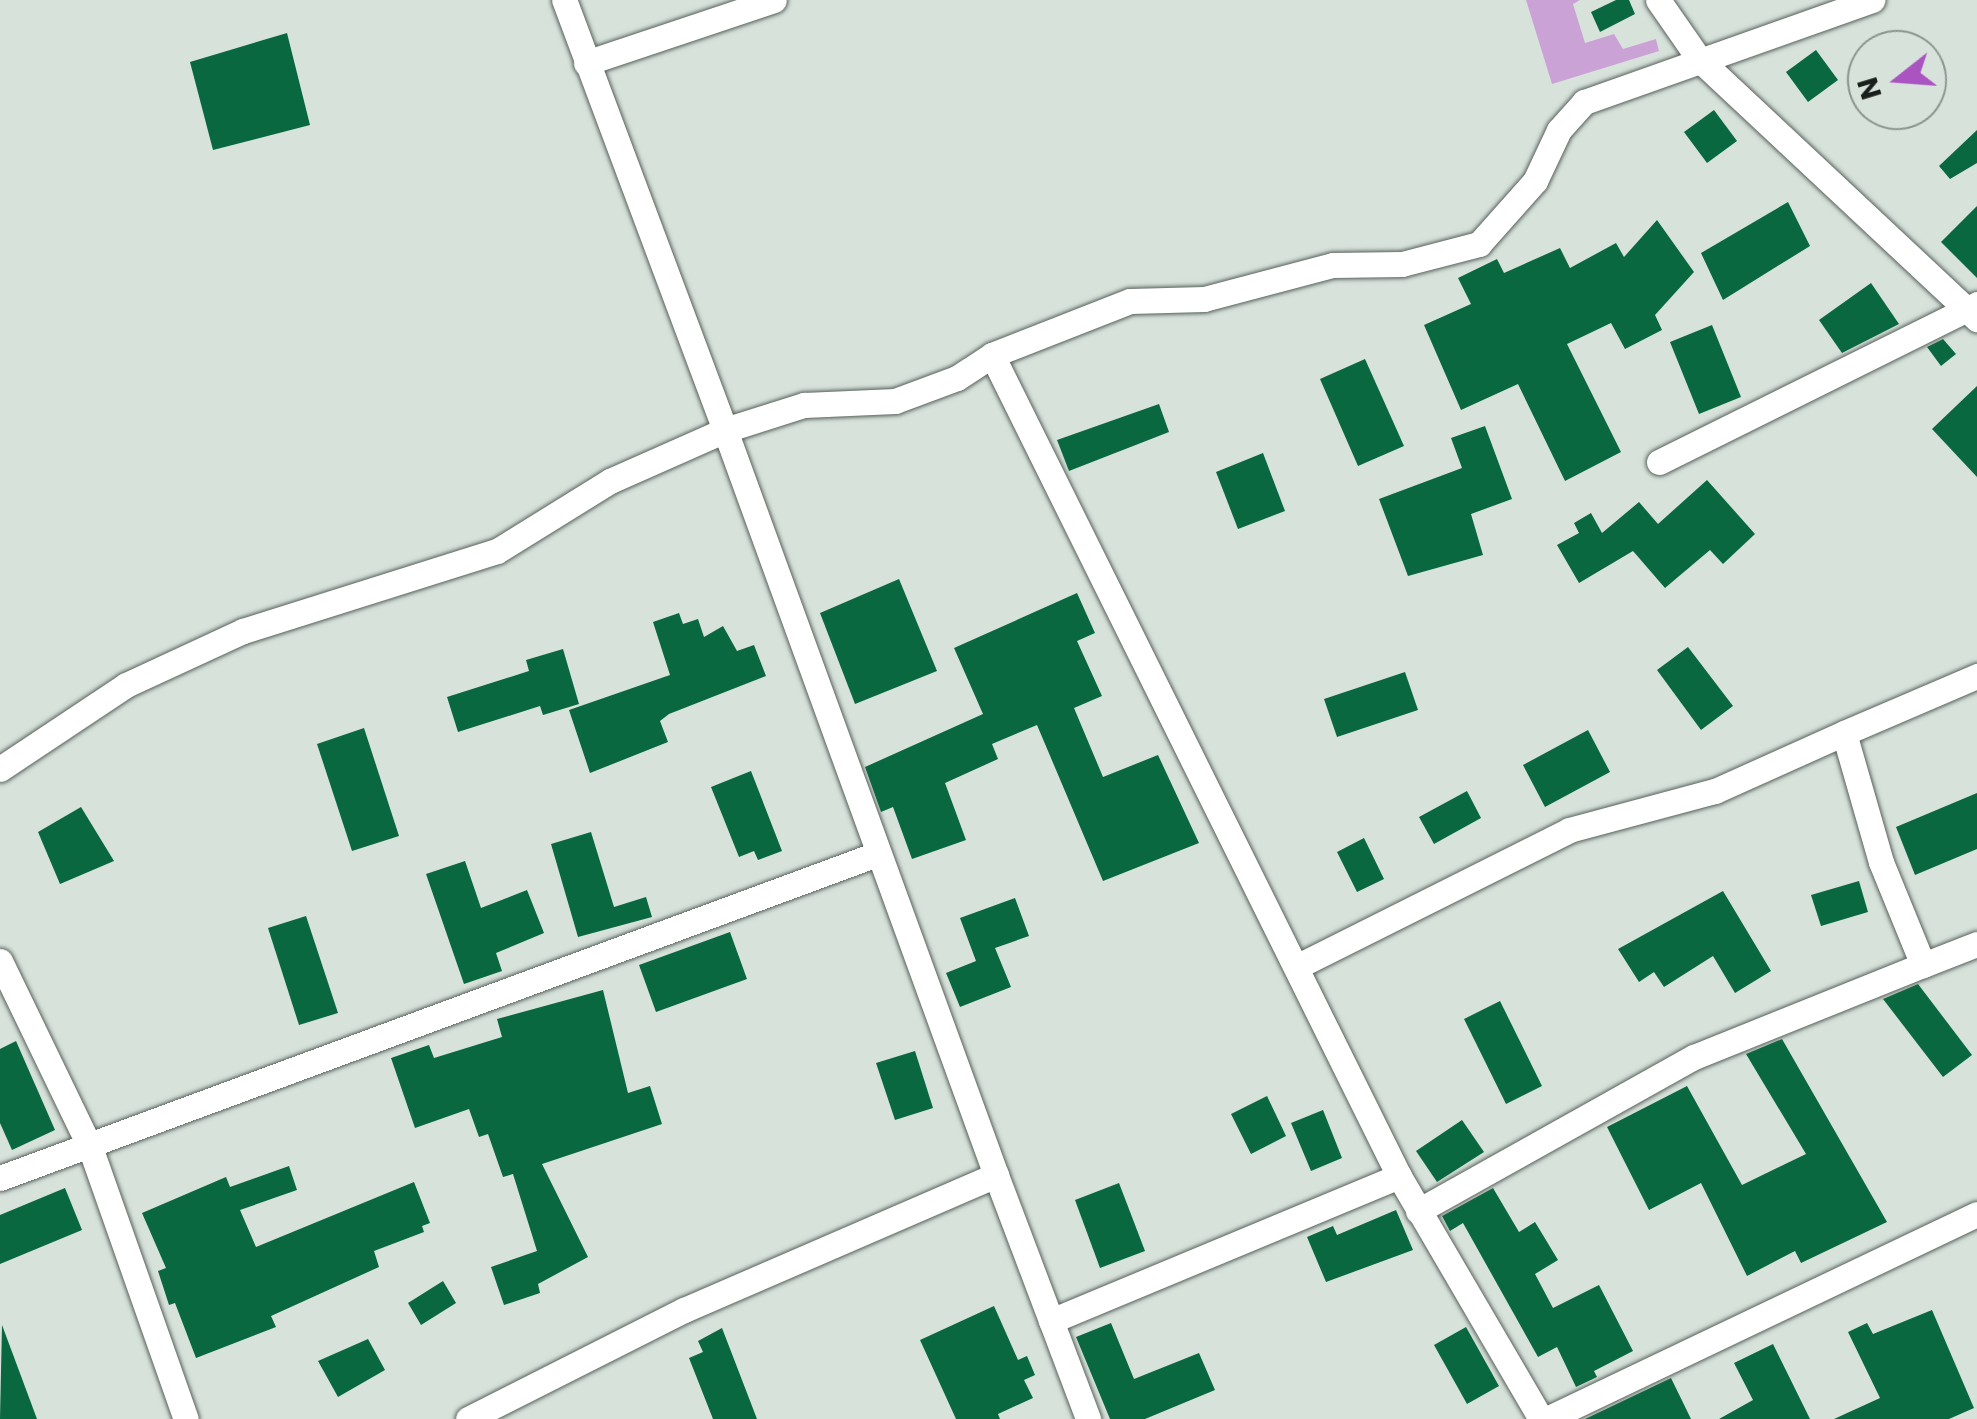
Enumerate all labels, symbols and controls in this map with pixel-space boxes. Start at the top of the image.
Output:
north arrow [1847,30,1947,130]
text: N [1848,73,1891,104]

